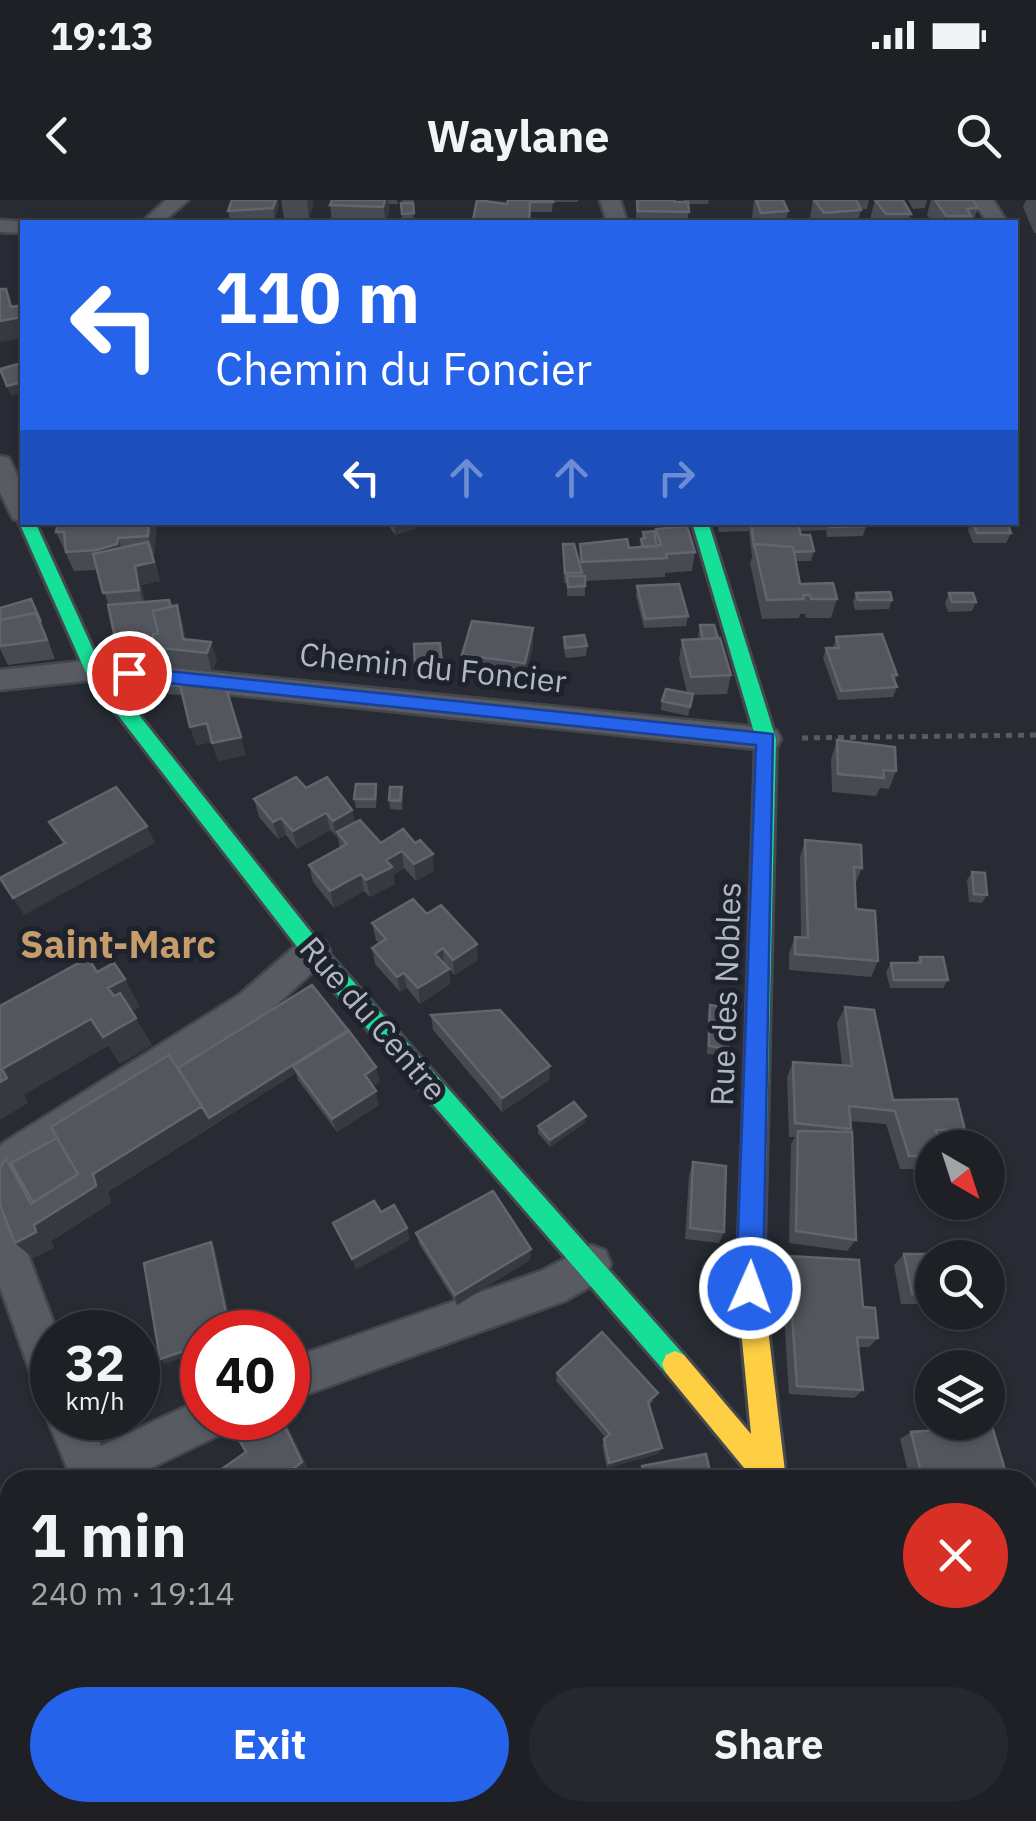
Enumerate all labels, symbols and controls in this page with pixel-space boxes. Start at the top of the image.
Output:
text: 19:13 [50,11,154,60]
text: Waylane [426,106,610,164]
icon: back [30,108,85,163]
icon: search [951,108,1006,163]
text: 110 m [215,251,420,342]
icon: left [50,260,180,390]
text: Chemin du Foncier [215,339,592,397]
icon: left [334,450,389,505]
icon: ahead [439,450,494,505]
icon: ahead [544,450,599,505]
icon: right [649,450,704,505]
pin [87,631,172,716]
street label: Chemin du Foncier [298,632,569,702]
icon: arrive [102,646,157,701]
street label: Rue des Nobles [700,881,750,1107]
district label: Saint-Marc [20,919,216,968]
street label: Rue du Centre [291,928,457,1109]
north arrow [915,1130,1005,1220]
map controls [915,1130,1005,1440]
position arrow [698,1236,802,1340]
button: search [915,1240,1005,1330]
speed limit sign: 40 [180,1310,310,1440]
text: 32 [65,1330,125,1395]
button: layers [915,1350,1005,1440]
text: km/h [66,1384,124,1417]
text: 1 min [30,1495,187,1574]
button: close [903,1503,1008,1608]
text: 240 m · 19:14 [30,1572,235,1614]
button: Exit [30,1687,509,1802]
button: Share [529,1687,1008,1802]

